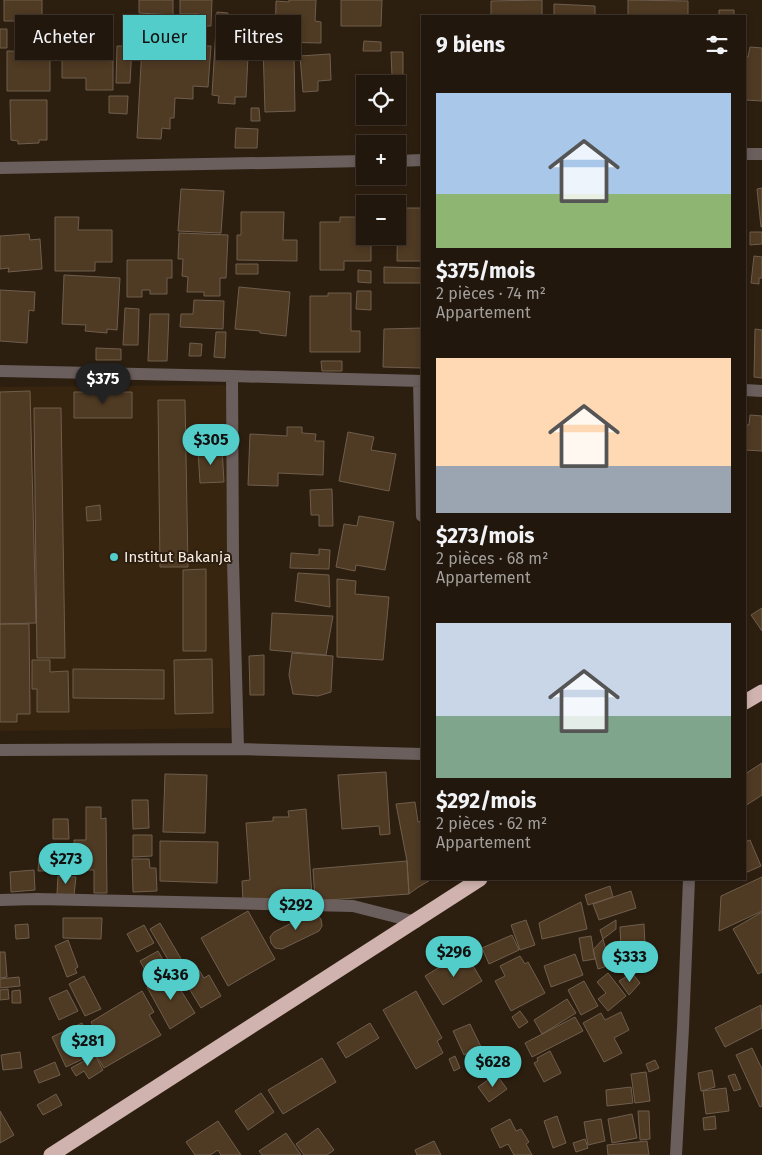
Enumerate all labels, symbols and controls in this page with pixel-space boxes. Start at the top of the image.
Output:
chip: Acheter [15,15,113,60]
chip: Louer [123,15,206,60]
chip: Filtres [216,15,301,60]
icon: filters [703,31,731,59]
text: 9 biens [436,32,505,58]
map controls [356,75,406,245]
button: locate [356,75,406,125]
icon: home [539,126,629,216]
button: + [356,135,406,185]
button: − [356,195,406,245]
text: $375/mois [436,258,535,284]
text: 2 pièces · 74 m² [436,284,546,303]
text: Appartement [436,303,531,322]
pin: $375 [73,362,133,405]
text: $375 [87,369,119,388]
icon: home [539,391,629,481]
pin: $305 [181,424,241,466]
text: $305 [193,430,229,449]
text: $273/mois [436,523,535,549]
place label: Institut Bakanja [124,548,231,566]
text: 2 pièces · 68 m² [436,549,548,568]
marker: Institut Bakanja [108,551,120,563]
text: Appartement [436,568,531,587]
icon: home [539,656,629,746]
text: $292/mois [436,788,537,814]
text: 2 pièces · 62 m² [436,814,547,833]
text: Appartement [436,833,531,852]
pin: $273 [36,842,96,885]
text: $273 [50,849,82,868]
pin: $292 [266,888,326,931]
text: $292 [279,895,313,914]
pin: $296 [424,936,484,978]
pin: $333 [600,940,660,983]
text: $296 [437,942,471,961]
text: $333 [613,947,647,966]
pin: $436 [141,958,201,1001]
text: $436 [154,965,188,984]
pin: $281 [58,1024,118,1067]
text: $281 [71,1031,105,1050]
pin: $628 [463,1046,523,1088]
text: $628 [475,1052,511,1071]

